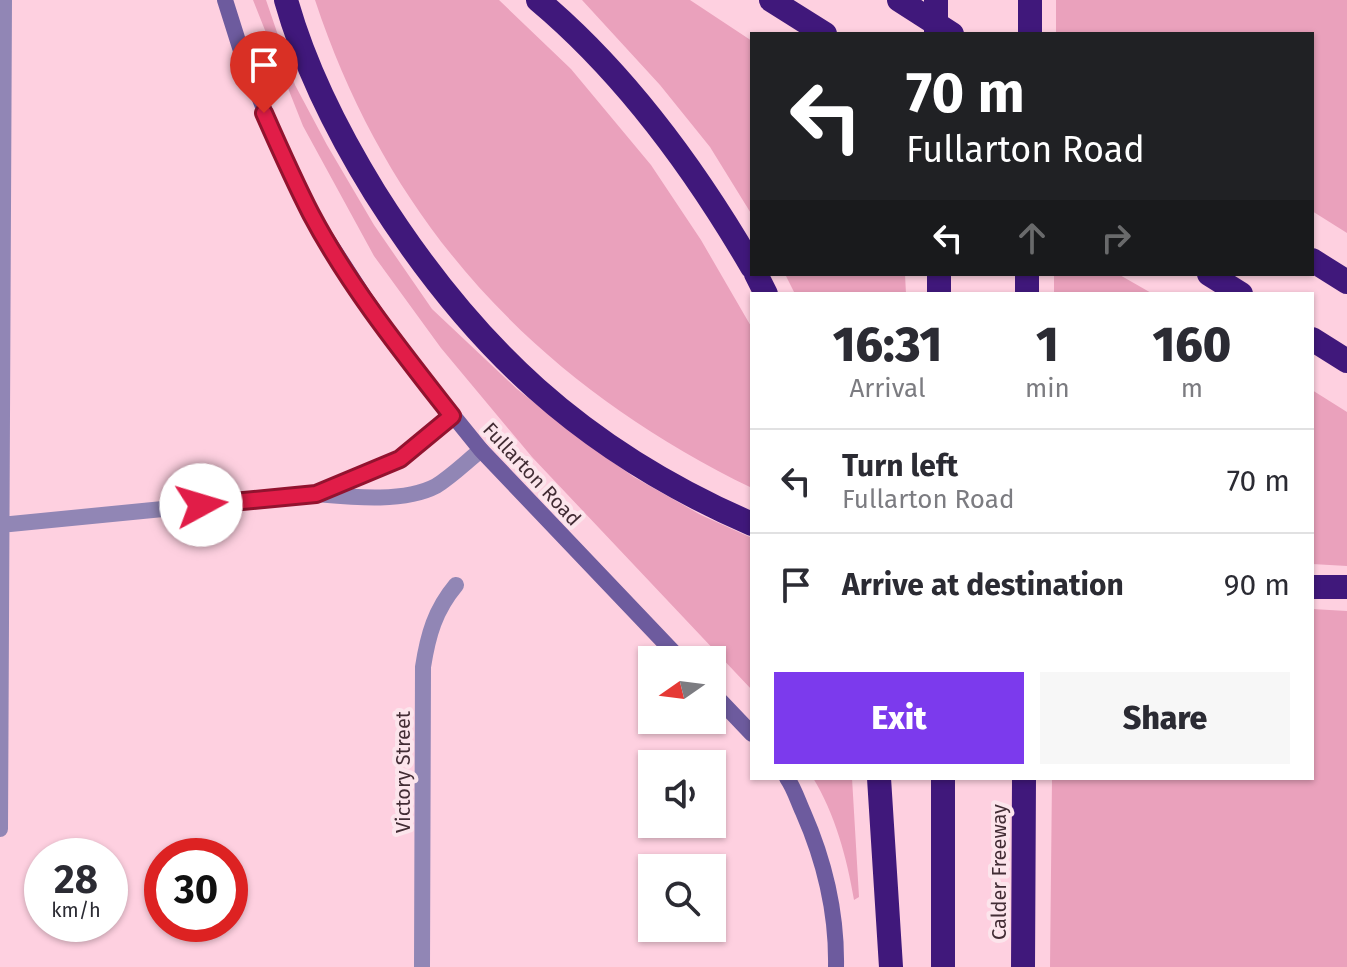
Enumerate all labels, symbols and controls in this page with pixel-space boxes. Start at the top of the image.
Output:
pin [230,31,298,113]
icon: arrive [242,43,286,87]
text: 70 m [906,60,1025,127]
icon: left [774,64,878,168]
text: Fullarton Road [906,128,1145,172]
icon: left [926,216,970,260]
icon: ahead [1010,216,1054,260]
icon: right [1094,216,1138,260]
text: 16:31 [833,316,942,374]
text: 1 [1036,316,1059,374]
text: 160 [1153,316,1231,374]
text: Arrival [849,373,926,404]
text: min [1025,373,1070,404]
text: m [1181,373,1203,404]
street label: Fullarton Road [478,417,586,531]
text: Turn left [842,448,958,484]
icon: left [774,459,818,503]
position arrow [159,463,243,547]
text: 70 m [1227,463,1290,499]
text: Fullarton Road [842,484,1014,515]
icon: arrive [774,563,818,607]
text: Arrive at destination [842,567,1124,603]
text: 90 m [1224,567,1290,603]
north arrow [638,646,726,734]
map controls [638,646,726,942]
button: Exit [774,672,1024,764]
button: Share [1040,672,1290,764]
street label: Victory Street [391,710,415,833]
button: sound [638,750,726,838]
street label: Calder Freeway [987,804,1011,940]
speed limit sign: 30 [144,838,248,942]
button: search [638,854,726,942]
text: 28 [54,856,98,904]
text: km/h [51,898,101,922]

